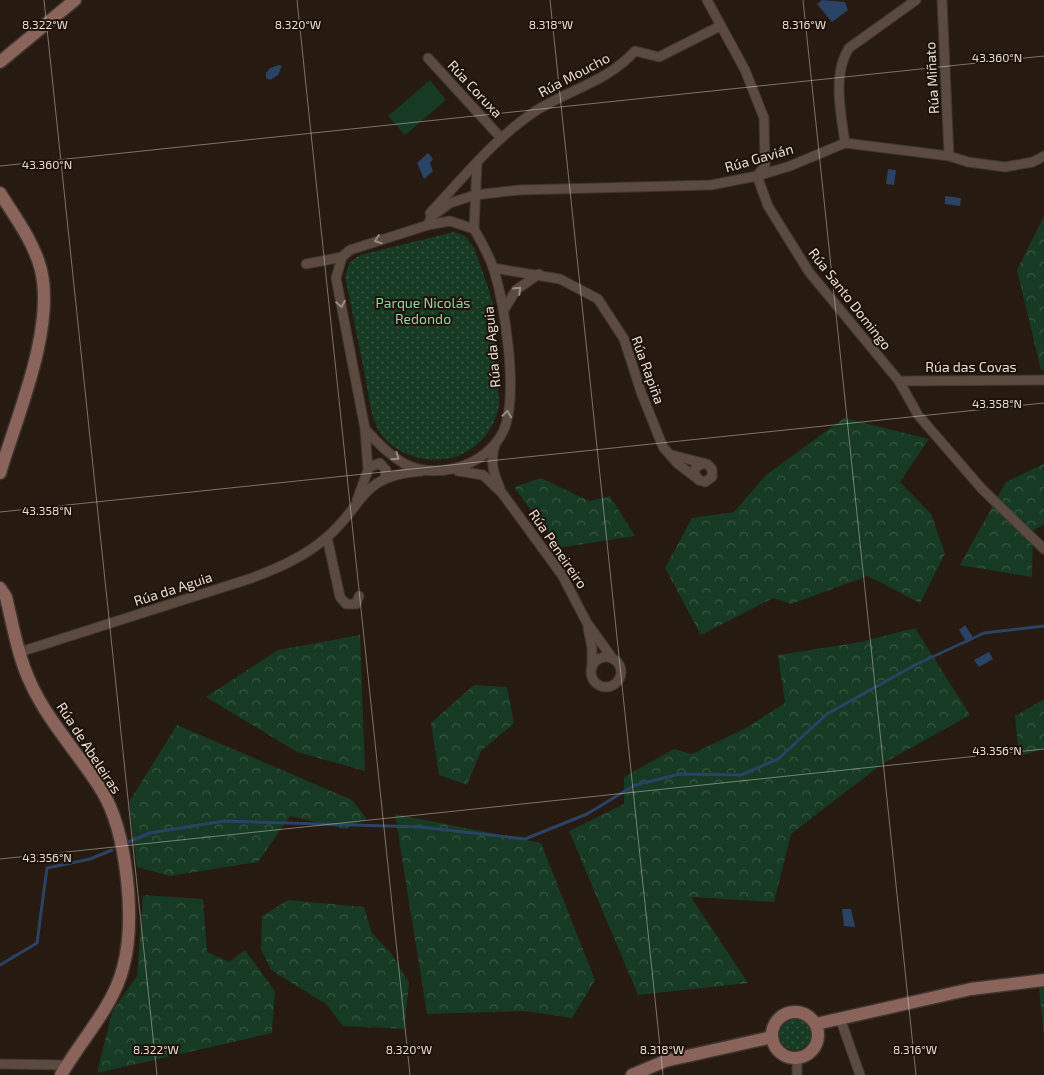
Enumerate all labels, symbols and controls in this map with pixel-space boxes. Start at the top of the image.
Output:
text: 8.322°W [22,17,68,31]
text: 8.320°W [275,17,321,31]
text: 8.318°W [529,17,573,31]
text: 8.316°W [782,17,826,31]
street label: Rúa Miñato [921,41,942,115]
street label: Rúa Moucho [535,49,612,101]
text: 43.360°N [972,50,1022,64]
street label: Rúa Coruxa [445,57,506,121]
street label: Rúa Gavián [723,140,795,175]
text: 43.360°N [22,157,72,171]
one-way arrow [374,234,383,244]
street label: Rúa Santo Domingo [805,244,895,353]
one-way arrow [513,287,522,296]
park label: Parque Nicolás Redondo [376,294,470,327]
one-way arrow [336,300,346,309]
street label: Rúa da Aguia [479,306,504,388]
street label: Rúa Rapiña [628,333,669,406]
street label: Rúa das Covas [925,358,1017,375]
text: 43.358°N [972,396,1022,410]
one-way arrow [501,410,512,418]
one-way arrow [390,451,399,461]
text: 43.358°N [22,503,72,517]
street label: Rúa Peneireiro [526,506,591,592]
street label: Rúa da Aguia [131,568,214,609]
street label: Rúa de Abeleiras [54,699,125,797]
text: 43.356°N [972,743,1022,757]
text: 43.356°N [22,850,72,864]
text: 8.322°W [133,1042,179,1056]
text: 8.320°W [386,1042,432,1056]
text: 8.318°W [640,1042,684,1056]
text: 8.316°W [893,1042,937,1056]

